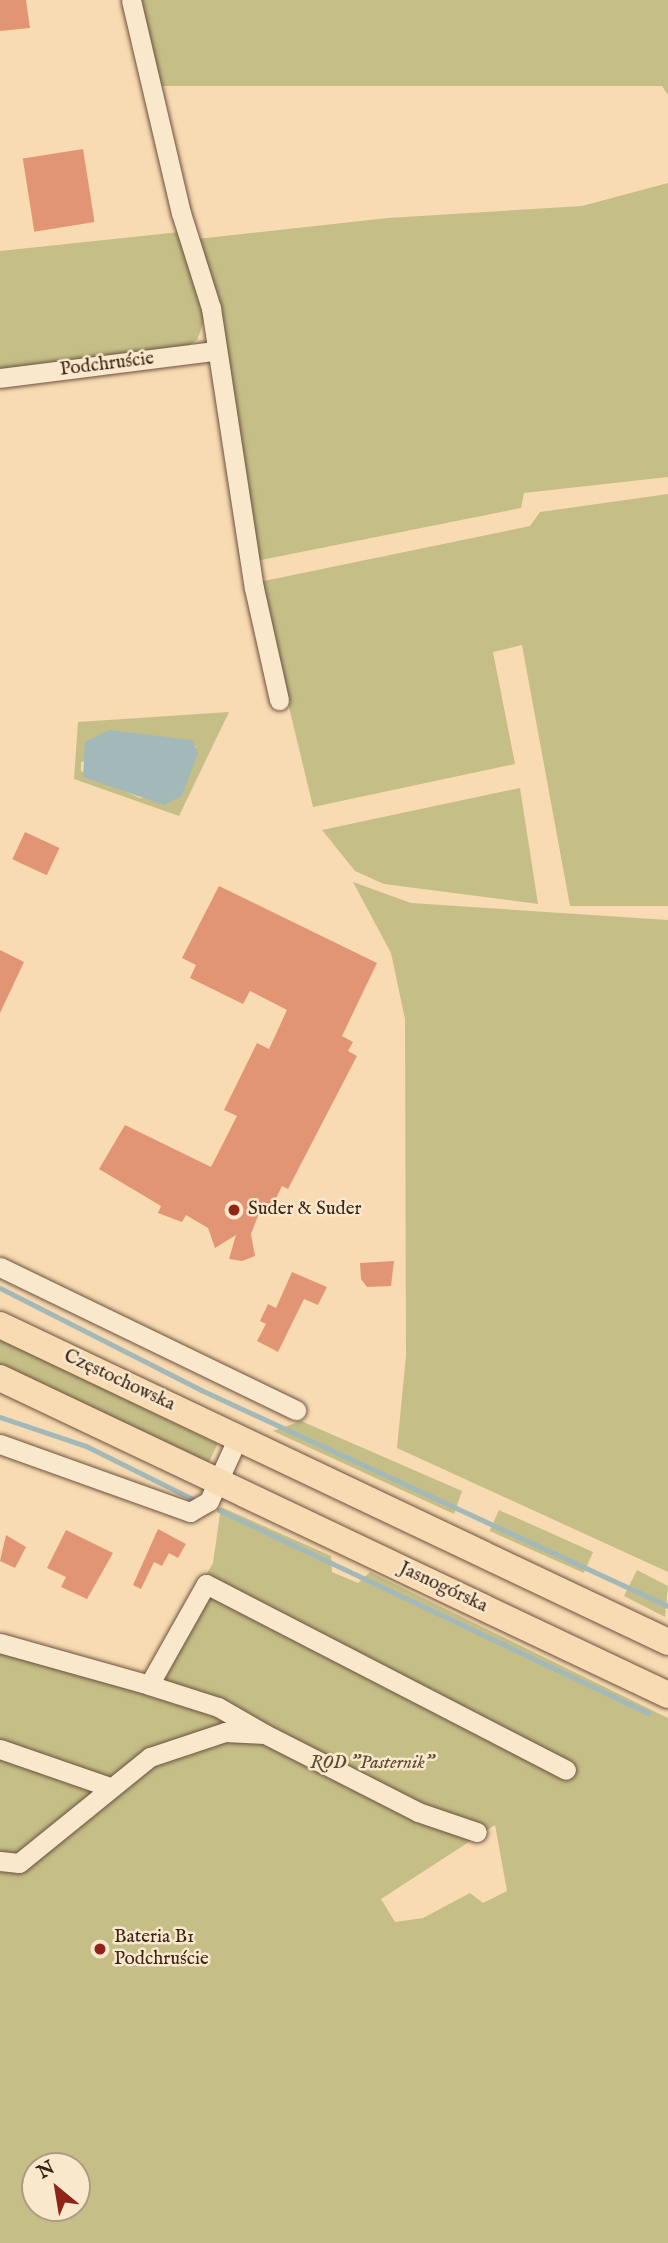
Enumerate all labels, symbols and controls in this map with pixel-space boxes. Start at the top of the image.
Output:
street label: Podchruście [59,348,155,382]
place label: Suder & Suder [248,1199,361,1221]
marker: Suder & Suder [226,1202,242,1218]
street label: Częstochowska [60,1345,178,1417]
street label: Jasnogórska [395,1558,491,1618]
park label: ROD "Pasternik" [310,1753,434,1775]
place label: Bateria B1 Podchruście [114,1927,209,1971]
marker: Bateria B1 Podchruście [92,1941,108,1957]
north arrow [21,2152,91,2222]
text: N [33,2156,60,2185]

